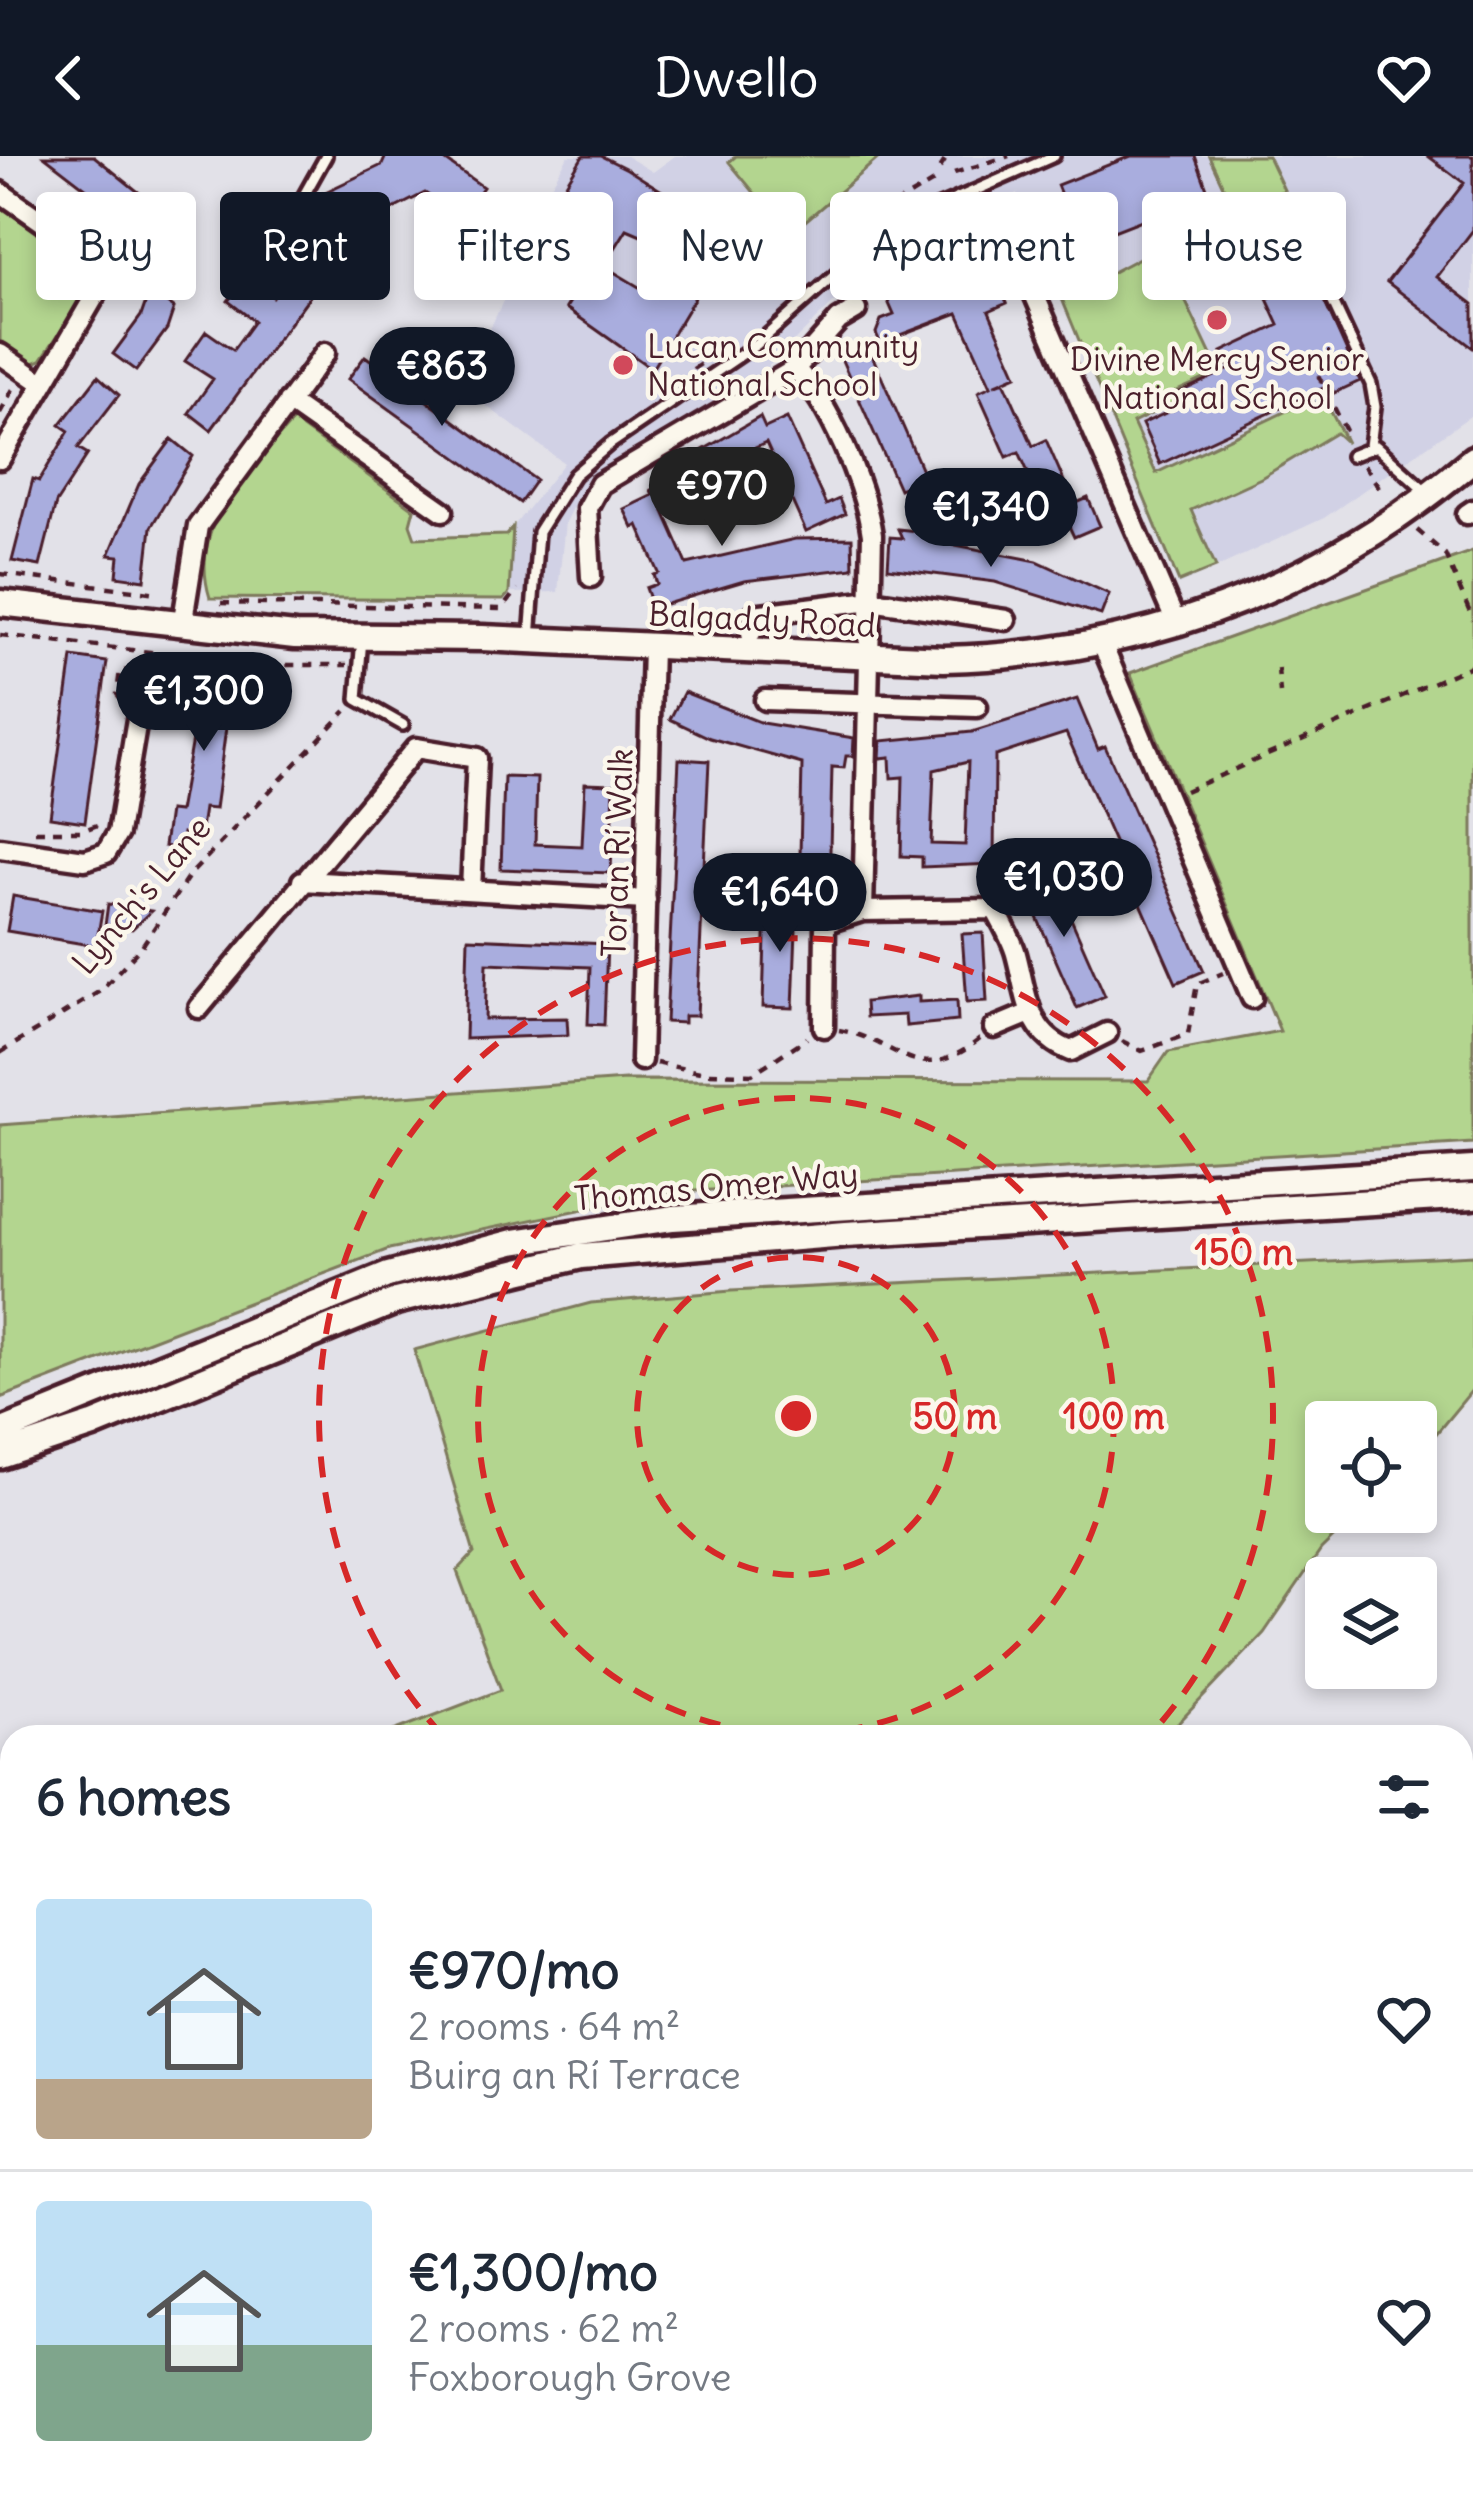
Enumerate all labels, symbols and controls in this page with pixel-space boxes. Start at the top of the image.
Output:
text: Dwello [654,44,819,112]
icon: back [36,45,102,111]
icon: heart [1371,45,1437,111]
chip: Buy [36,192,196,300]
chip: Rent [220,192,390,300]
chip: Filters [414,192,613,300]
chip: New [637,192,806,300]
chip: Apartment [830,192,1118,300]
chip: House [1142,192,1346,300]
marker: Divine Mercy Senior National School [1204,307,1230,333]
place label: Lucan Community National School [647,325,919,405]
pin: €863 [371,327,513,429]
place label: Divine Mercy Senior National School [1070,338,1364,418]
text: €863 [396,341,488,390]
marker: Lucan Community National School [610,352,636,378]
pin: €970 [651,447,793,549]
text: €970 [676,461,768,510]
pin: €1,340 [893,468,1089,570]
text: €1,340 [932,482,1050,531]
street label: Balgaddy Road [647,592,877,646]
pin: €1,300 [106,652,302,754]
text: €1,300 [143,666,265,715]
street label: Tor an Rí Walk [592,748,642,958]
street label: Lynch's Lane [63,807,219,983]
pin: €1,030 [966,838,1162,940]
text: €1,030 [1003,852,1125,901]
pin: €1,640 [682,853,878,955]
text: €1,640 [720,867,840,916]
street label: Thomas Omer Way [572,1153,860,1219]
text: 150 m [1195,1230,1293,1275]
text: 50 m [913,1394,997,1439]
text: 100 m [1063,1394,1165,1439]
centre of rings [775,1395,817,1437]
map controls [1305,1401,1437,1689]
button: locate [1305,1401,1437,1533]
button: layers [1305,1557,1437,1689]
icon: filters [1371,1764,1437,1830]
text: 6 homes [36,1765,231,1829]
text: €970/mo [408,1938,619,2002]
icon: home [132,1947,276,2091]
icon: heart [1371,1986,1437,2052]
text: 2 rooms · 64 m² [408,2002,680,2051]
text: Buirg an Rí Terrace [408,2051,741,2100]
text: €1,300/mo [408,2240,658,2304]
icon: home [132,2249,276,2393]
icon: heart [1371,2288,1437,2354]
text: 2 rooms · 62 m² [408,2304,679,2353]
text: Foxborough Grove [408,2353,732,2402]

